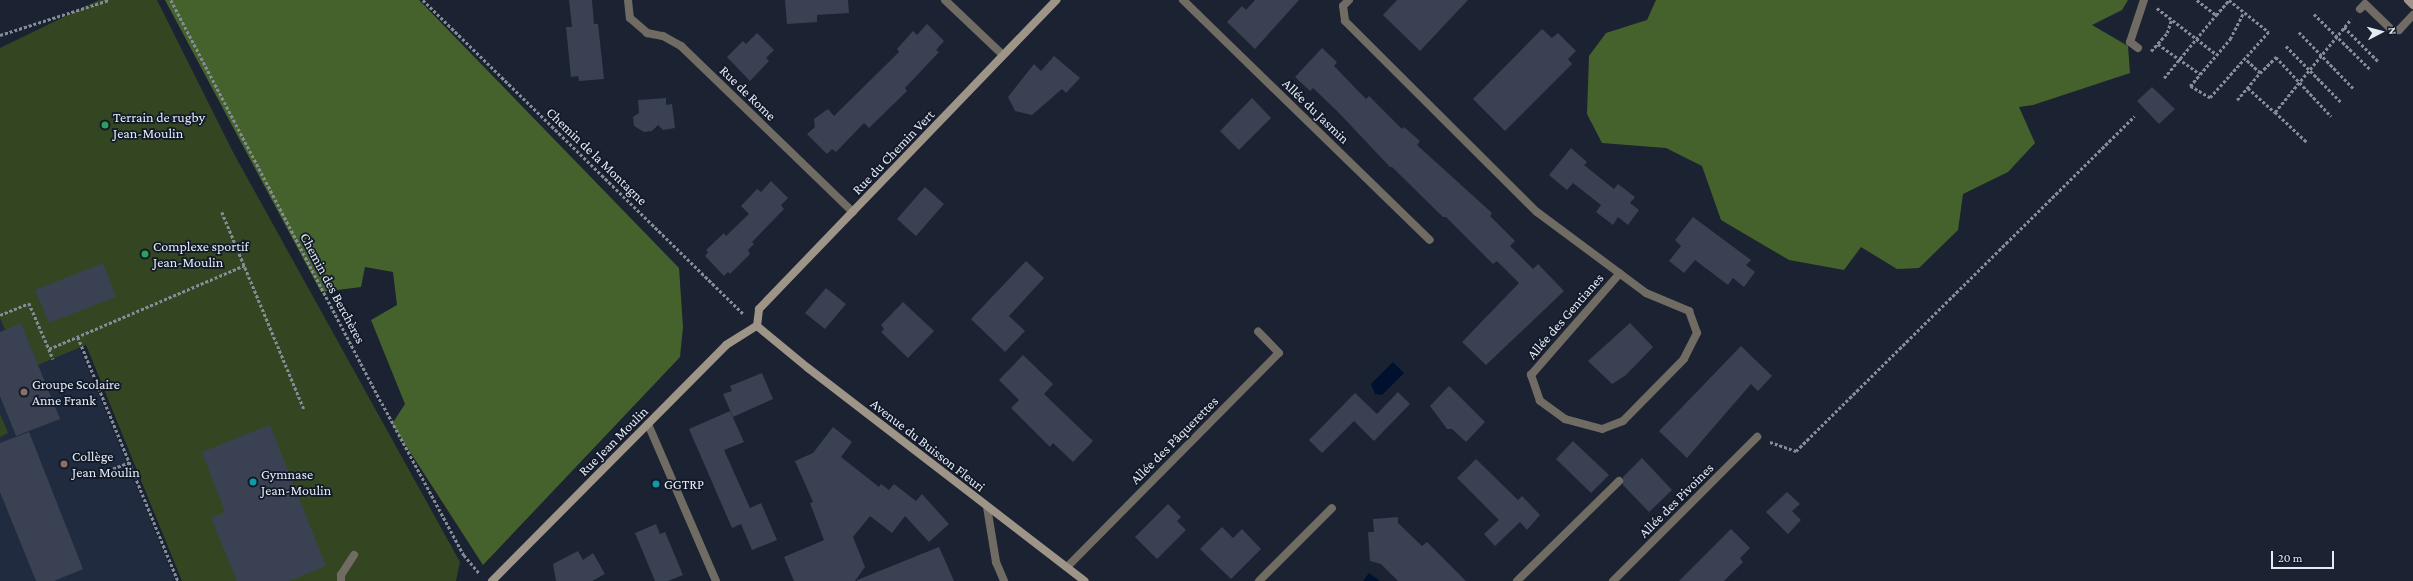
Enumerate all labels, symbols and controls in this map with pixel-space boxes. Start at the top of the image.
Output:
north arrow [2361,12,2401,52]
text: N [2387,26,2399,35]
street label: Rue de Rome [716,62,780,124]
street label: Allée du Jasmin [1279,75,1353,147]
street label: Chemin de la Montagne [543,104,651,208]
street label: Rue du Chemin Vert [848,106,938,198]
place label: Terrain de rugby Jean-Moulin [113,109,205,142]
marker: Terrain de rugby Jean-Moulin [100,120,110,130]
street label: Chemin des Berchères [297,230,369,346]
place label: Complexe sportif Jean-Moulin [153,238,249,270]
marker: Complexe sportif Jean-Moulin [140,249,150,259]
street label: Allée des Gentianes [1523,270,1607,362]
place label: Groupe Scolaire Anne Frank [32,376,120,408]
marker: Groupe Scolaire Anne Frank [19,387,29,397]
street label: Allée des Pâquerettes [1126,392,1222,488]
street label: Avenue du Buisson Fleuri [867,395,989,495]
street label: Rue Jean Moulin [575,403,651,479]
place label: Collège Jean Moulin [72,448,140,480]
marker: Collège Jean Moulin [59,459,69,469]
street label: Allée des Pivoines [1635,459,1717,541]
place label: Gymnase Jean-Moulin [261,466,331,498]
place label: GGTRP [664,476,704,492]
marker: Gymnase Jean-Moulin [248,477,258,487]
marker: GGTRP [651,479,661,489]
scale bar [2273,543,2336,569]
text: 20 m [2278,551,2302,565]

